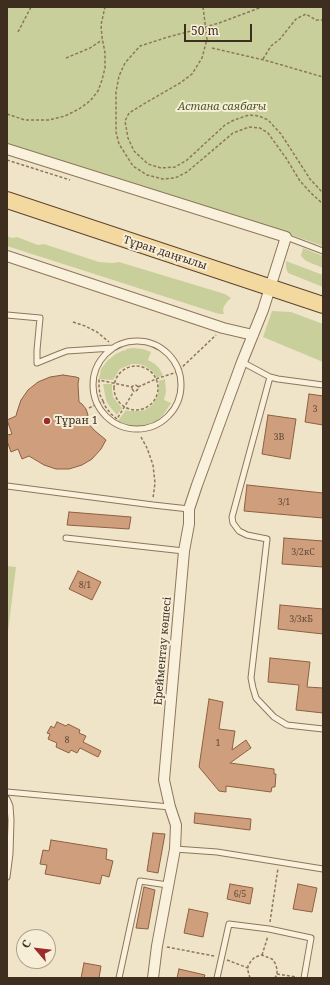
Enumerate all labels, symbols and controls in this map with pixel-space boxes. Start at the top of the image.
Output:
scale bar [186,16,254,42]
text: 50 m [191,22,219,39]
park label: Астана саябағы [178,100,266,114]
street label: Тұран даңғылы [122,233,208,273]
house number: 3 [312,404,318,414]
place label: Тұран 1 [55,414,98,428]
marker: Тұран 1 [42,416,52,426]
house number: 3В [274,432,284,442]
house number: 3/1 [278,497,290,507]
house number: 3/2кC [291,547,315,557]
house number: 8/1 [79,580,91,590]
street label: Ерейментау көшесі [152,596,174,706]
house number: 3/3кБ [289,614,313,624]
house number: 8 [64,735,70,745]
house number: 1 [215,738,221,748]
house number: 6/5 [234,889,246,899]
north arrow [16,929,56,969]
text: С [18,937,34,950]

